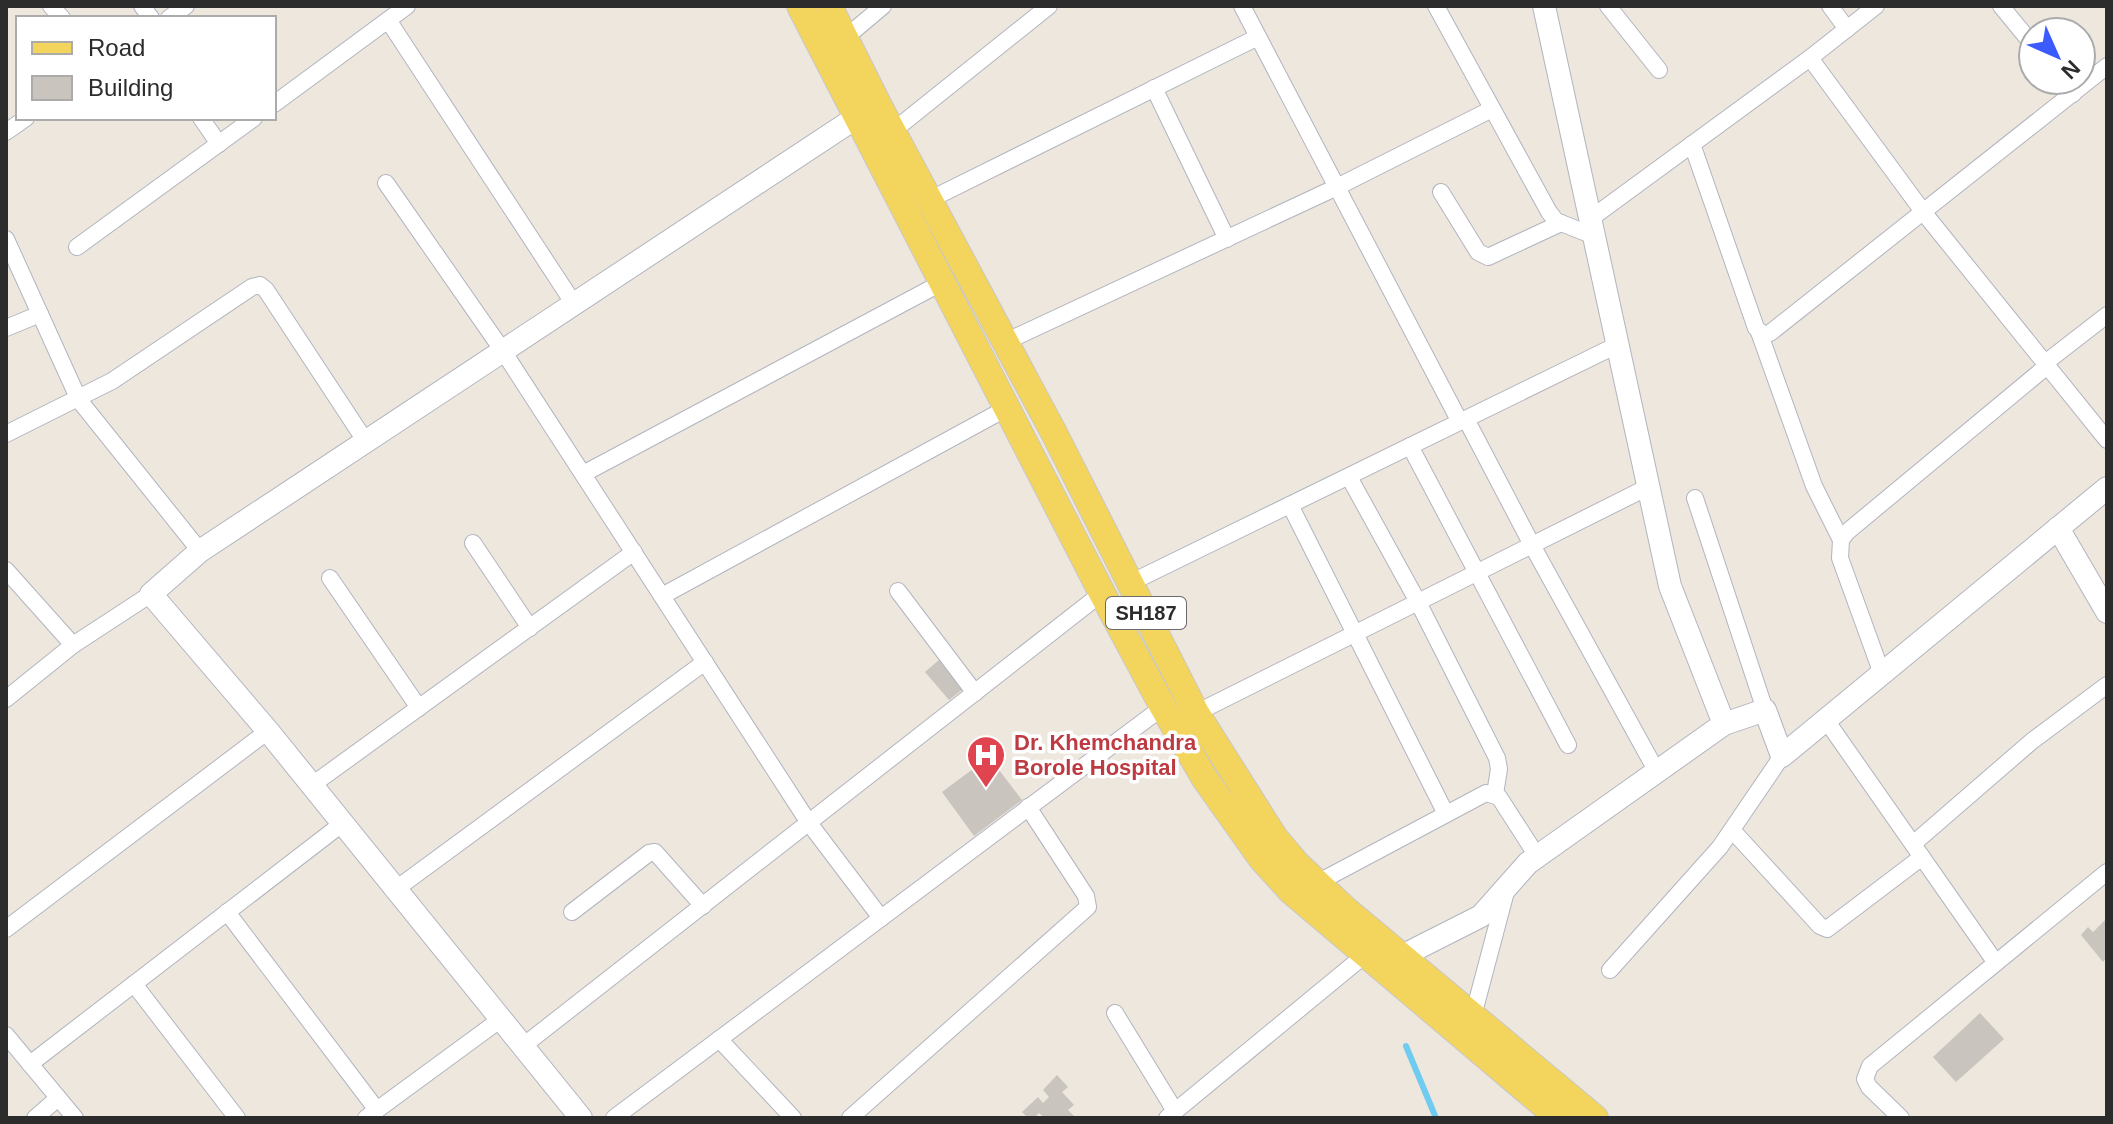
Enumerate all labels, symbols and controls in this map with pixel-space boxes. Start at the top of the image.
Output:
legend [16,16,276,120]
north arrow [2017,16,2097,96]
text: Road [88,34,145,61]
text: N [2056,55,2085,84]
text: Building [88,74,173,101]
road number: SH187 [1106,597,1186,629]
place label: Dr. Khemchandra Borole Hospital [1014,730,1197,780]
hospital icon: Dr. Khemchandra Borole Hospital [965,734,1007,789]

